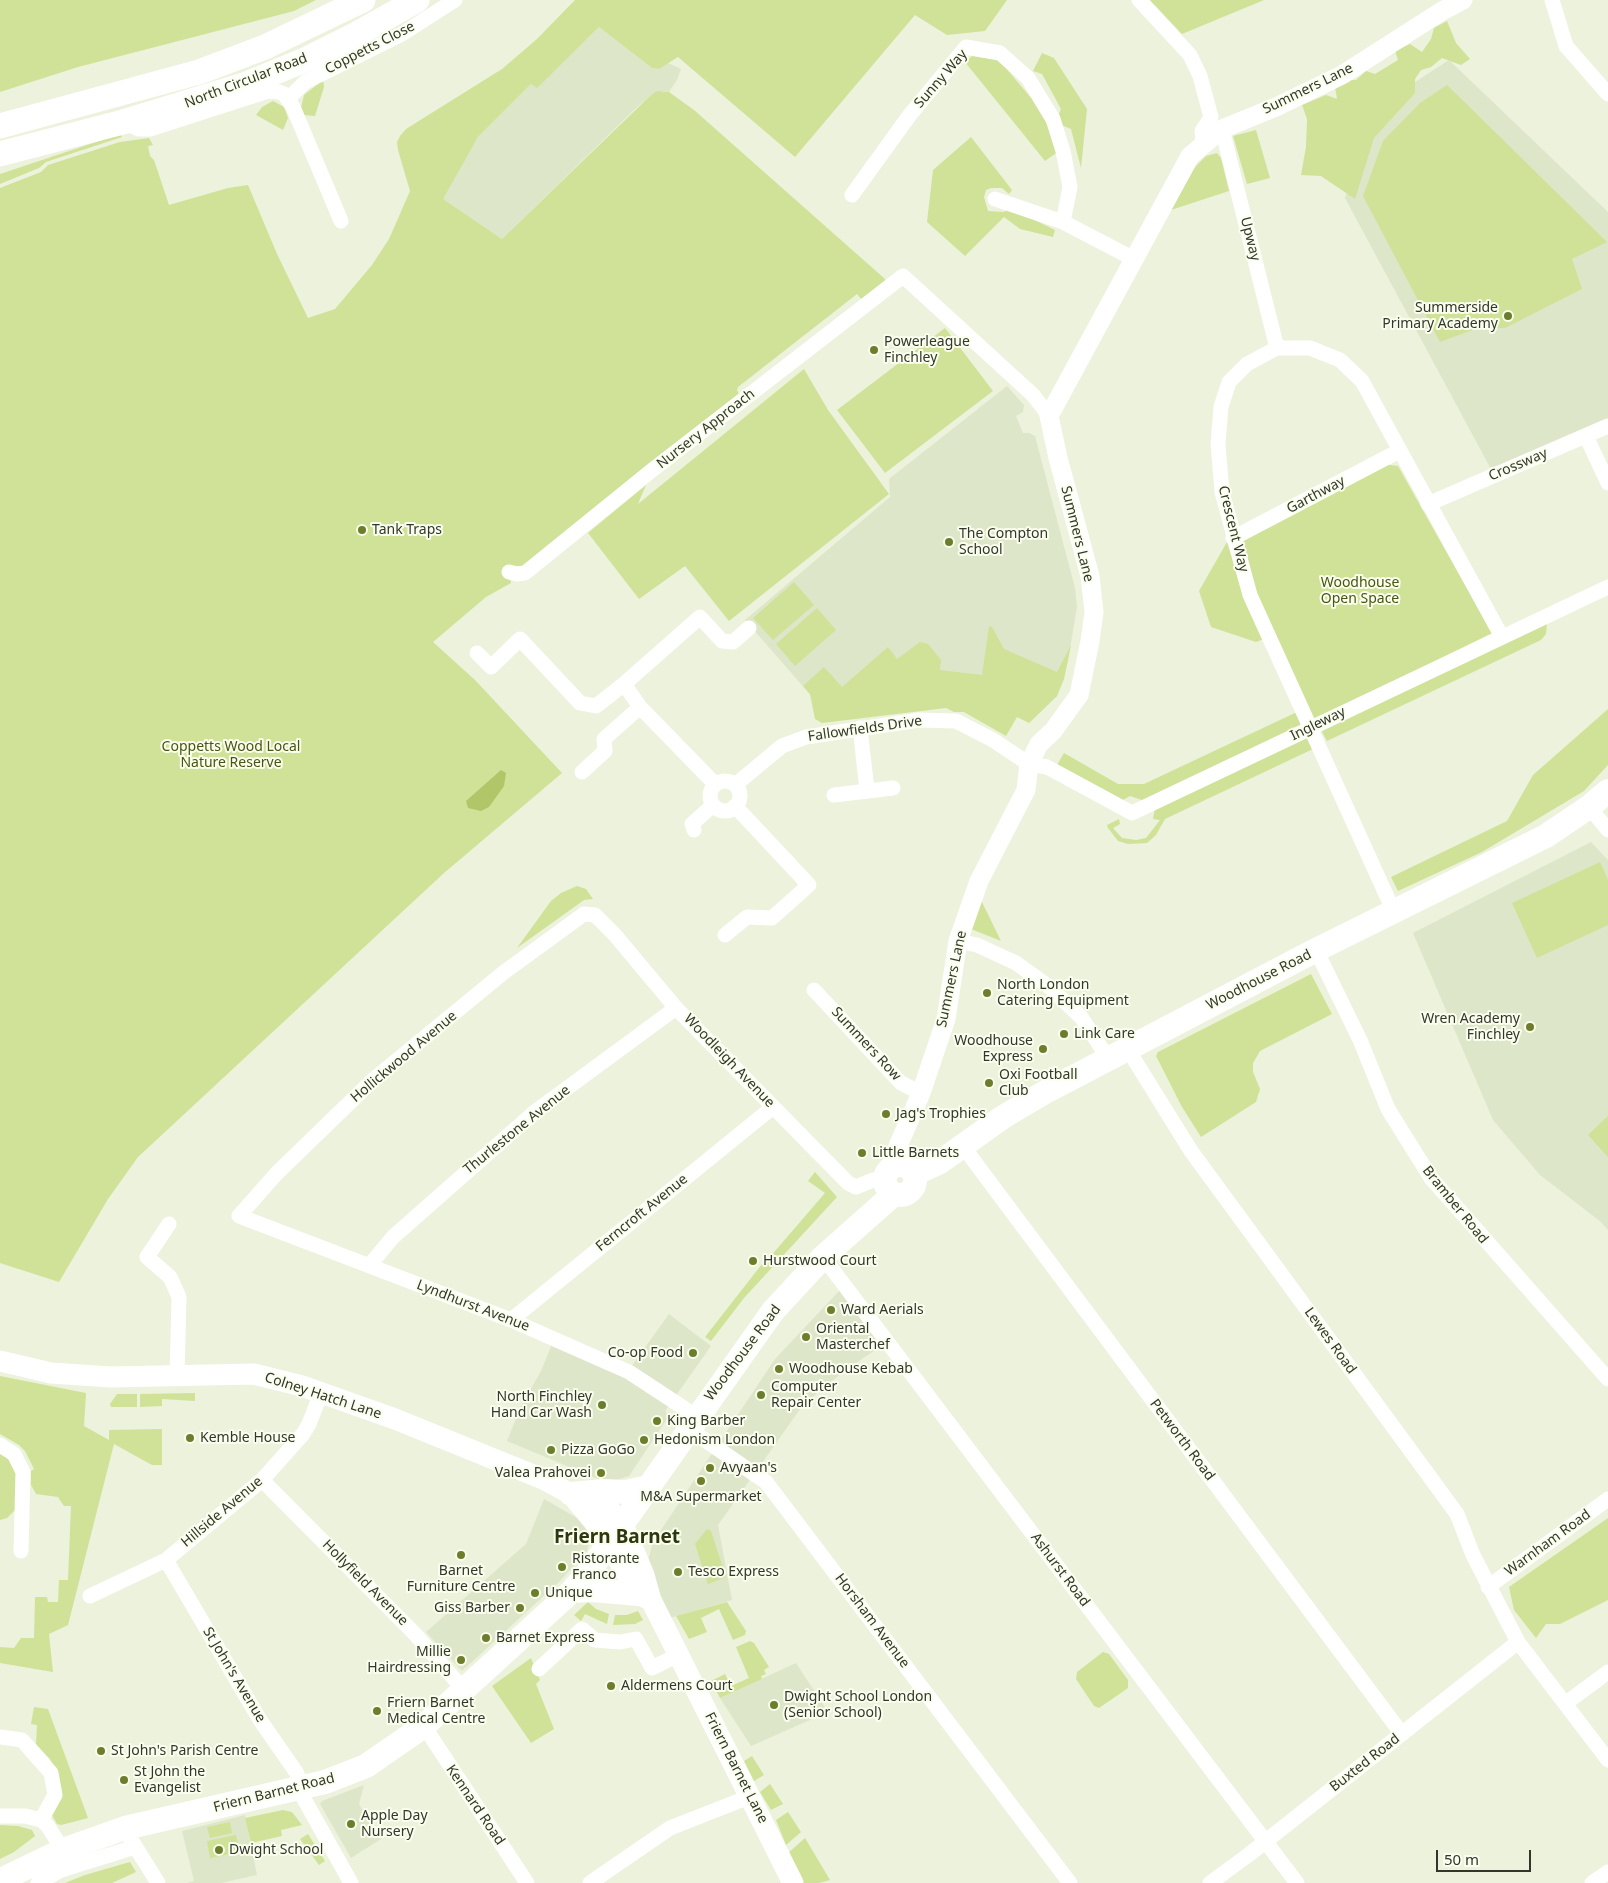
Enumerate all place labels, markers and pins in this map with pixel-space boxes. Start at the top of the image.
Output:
place label: Summerside Primary Academy [1382,300,1498,332]
marker: Summerside Primary Academy [1502,310,1514,322]
place label: Powerleague Finchley [884,334,970,367]
marker: Powerleague Finchley [868,344,880,356]
place label: Tank Traps [372,522,442,538]
marker: Tank Traps [356,524,368,536]
place label: The Compton School [959,526,1048,558]
marker: The Compton School [943,536,955,548]
place label: North London Catering Equipment [997,977,1129,1010]
marker: North London Catering Equipment [981,987,993,999]
place label: Wren Academy Finchley [1421,1011,1520,1044]
marker: Wren Academy Finchley [1524,1021,1536,1033]
place label: Link Care [1074,1026,1135,1042]
marker: Link Care [1058,1028,1070,1040]
place label: Woodhouse Express [954,1033,1033,1066]
marker: Woodhouse Express [1037,1043,1049,1055]
place label: Oxi Football Club [999,1067,1078,1100]
marker: Oxi Football Club [983,1077,995,1089]
place label: Jag's Trophies [896,1106,986,1122]
marker: Jag's Trophies [880,1108,892,1120]
place label: Little Barnets [872,1145,959,1161]
marker: Little Barnets [856,1147,868,1159]
place label: Hurstwood Court [763,1253,877,1269]
marker: Hurstwood Court [747,1255,759,1267]
place label: Ward Aerials [841,1302,924,1318]
marker: Ward Aerials [825,1304,837,1316]
place label: Oriental Masterchef [816,1321,890,1354]
marker: Oriental Masterchef [800,1331,812,1343]
place label: Co-op Food [608,1345,683,1361]
marker: Co-op Food [687,1347,699,1359]
place label: Woodhouse Kebab [789,1361,913,1377]
marker: Woodhouse Kebab [773,1363,785,1375]
place label: Computer Repair Center [771,1379,861,1411]
place label: North Finchley Hand Car Wash [491,1389,592,1421]
marker: Computer Repair Center [755,1389,767,1401]
marker: North Finchley Hand Car Wash [596,1399,608,1411]
place label: King Barber [667,1413,745,1429]
marker: King Barber [651,1415,663,1427]
place label: Kemble House [200,1430,296,1446]
marker: Kemble House [184,1432,196,1444]
place label: Hedonism London [654,1432,775,1448]
marker: Hedonism London [638,1434,650,1446]
place label: Pizza GoGo [561,1442,635,1458]
marker: Pizza GoGo [545,1444,557,1456]
place label: Avyaan's [720,1460,777,1476]
marker: Avyaan's [704,1462,716,1474]
place label: Valea Prahovei [495,1465,591,1481]
marker: Valea Prahovei [595,1467,607,1479]
marker: M&A Supermarket [695,1475,707,1487]
place label: M&A Supermarket [640,1489,762,1505]
marker: Barnet Furniture Centre [455,1549,467,1561]
place label: Ristorante Franco [572,1551,640,1584]
marker: Ristorante Franco [556,1561,568,1573]
place label: Barnet Furniture Centre [407,1563,515,1595]
place label: Tesco Express [688,1564,779,1580]
marker: Tesco Express [672,1566,684,1578]
place label: Unique [545,1585,593,1601]
marker: Unique [529,1587,541,1599]
place label: Giss Barber [434,1600,510,1616]
marker: Giss Barber [514,1602,526,1614]
place label: Barnet Express [496,1630,595,1646]
marker: Barnet Express [480,1632,492,1644]
place label: Millie Hairdressing [367,1644,451,1676]
marker: Millie Hairdressing [455,1654,467,1666]
place label: Aldermens Court [621,1678,733,1694]
marker: Aldermens Court [605,1680,617,1692]
place label: Dwight School London (Senior School) [784,1689,932,1721]
place label: Friern Barnet Medical Centre [387,1695,485,1728]
marker: Dwight School London (Senior School) [768,1699,780,1711]
marker: Friern Barnet Medical Centre [371,1705,383,1717]
place label: St John's Parish Centre [111,1743,258,1759]
marker: St John's Parish Centre [95,1745,107,1757]
place label: St John the Evangelist [134,1764,205,1796]
marker: St John the Evangelist [118,1774,130,1786]
place label: Apple Day Nursery [361,1808,428,1840]
marker: Apple Day Nursery [345,1818,357,1830]
place label: Dwight School [229,1842,323,1858]
marker: Dwight School [213,1844,225,1856]

